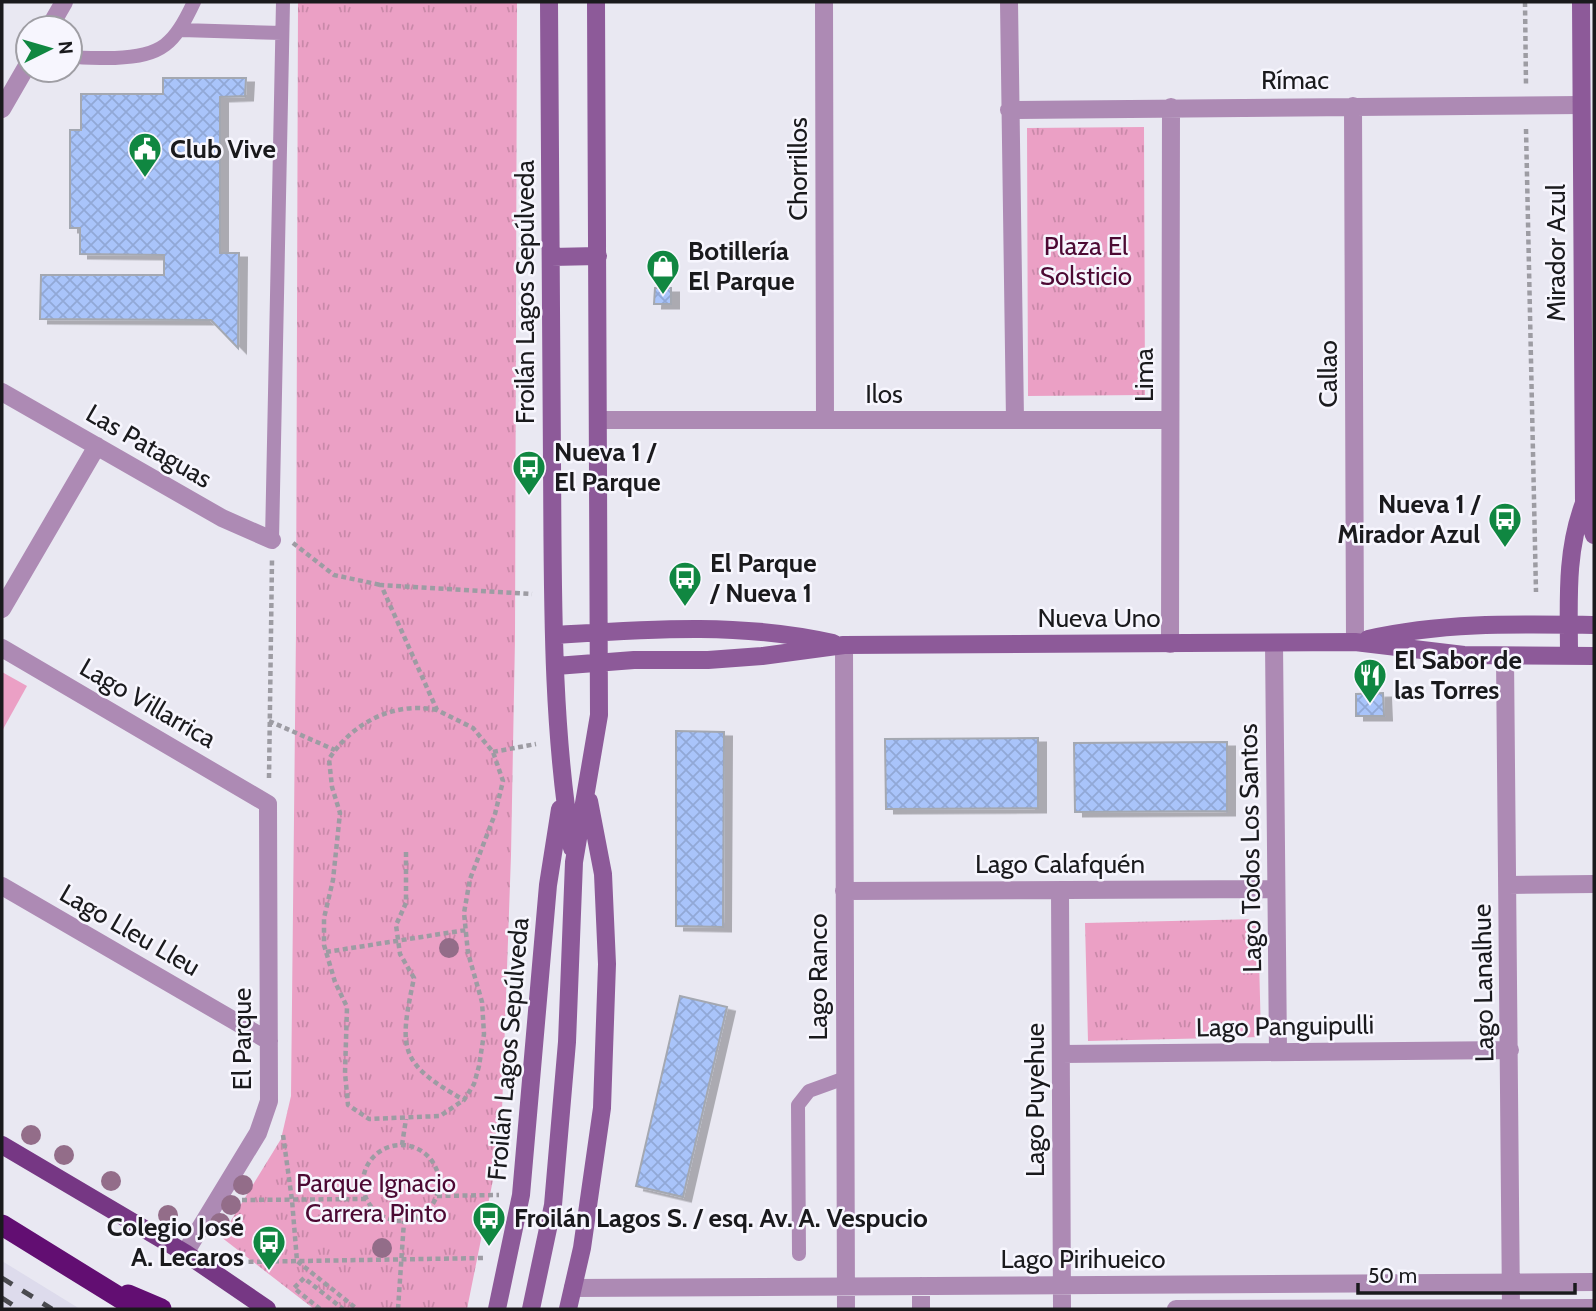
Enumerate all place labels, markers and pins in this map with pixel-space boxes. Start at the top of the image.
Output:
public building icon: Club Vive [126,130,164,179]
place label: Club Vive [170,133,276,165]
place label: Botillería El Parque [688,235,795,297]
shop icon: Botillería El Parque [644,247,682,296]
place label: Nueva 1 / El Parque [554,436,661,498]
bus stop icon: Nueva 1 / El Parque [510,448,548,497]
place label: Nueva 1 / Mirador Azul [1337,488,1482,550]
bus stop icon: Nueva 1 / Mirador Azul [1486,500,1524,549]
place label: El Parque / Nueva 1 [709,547,817,609]
bus stop icon: El Parque / Nueva 1 [666,559,704,608]
place label: El Sabor de las Torres [1394,644,1522,706]
restaurant icon: El Sabor de las Torres [1351,656,1389,705]
bus stop icon: Froilán Lagos S. / esq. Av. A. Vespucio [470,1199,508,1248]
place label: Froilán Lagos S. / esq. Av. A. Vespucio [514,1202,928,1234]
place label: Colegio José A. Lecaros [107,1211,244,1273]
bus stop icon: Colegio José A. Lecaros [250,1223,288,1272]

